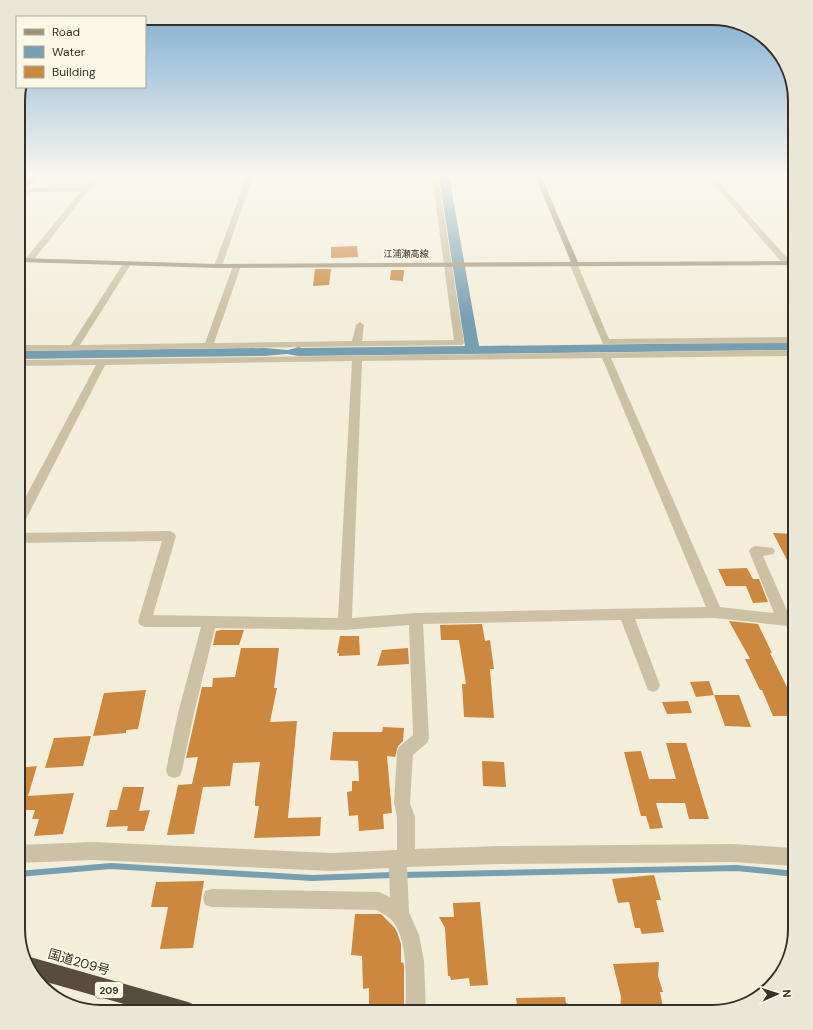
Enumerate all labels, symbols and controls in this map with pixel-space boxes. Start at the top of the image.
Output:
legend [16,16,146,88]
text: Road [52,24,80,40]
text: Water [52,44,86,60]
text: Building [52,64,96,80]
street label: 江浦瀬高線 [383,248,429,260]
street label: 国道209号 [46,945,112,979]
north arrow [757,974,797,1014]
road number: 209 [95,982,123,998]
text: N [780,989,794,998]

